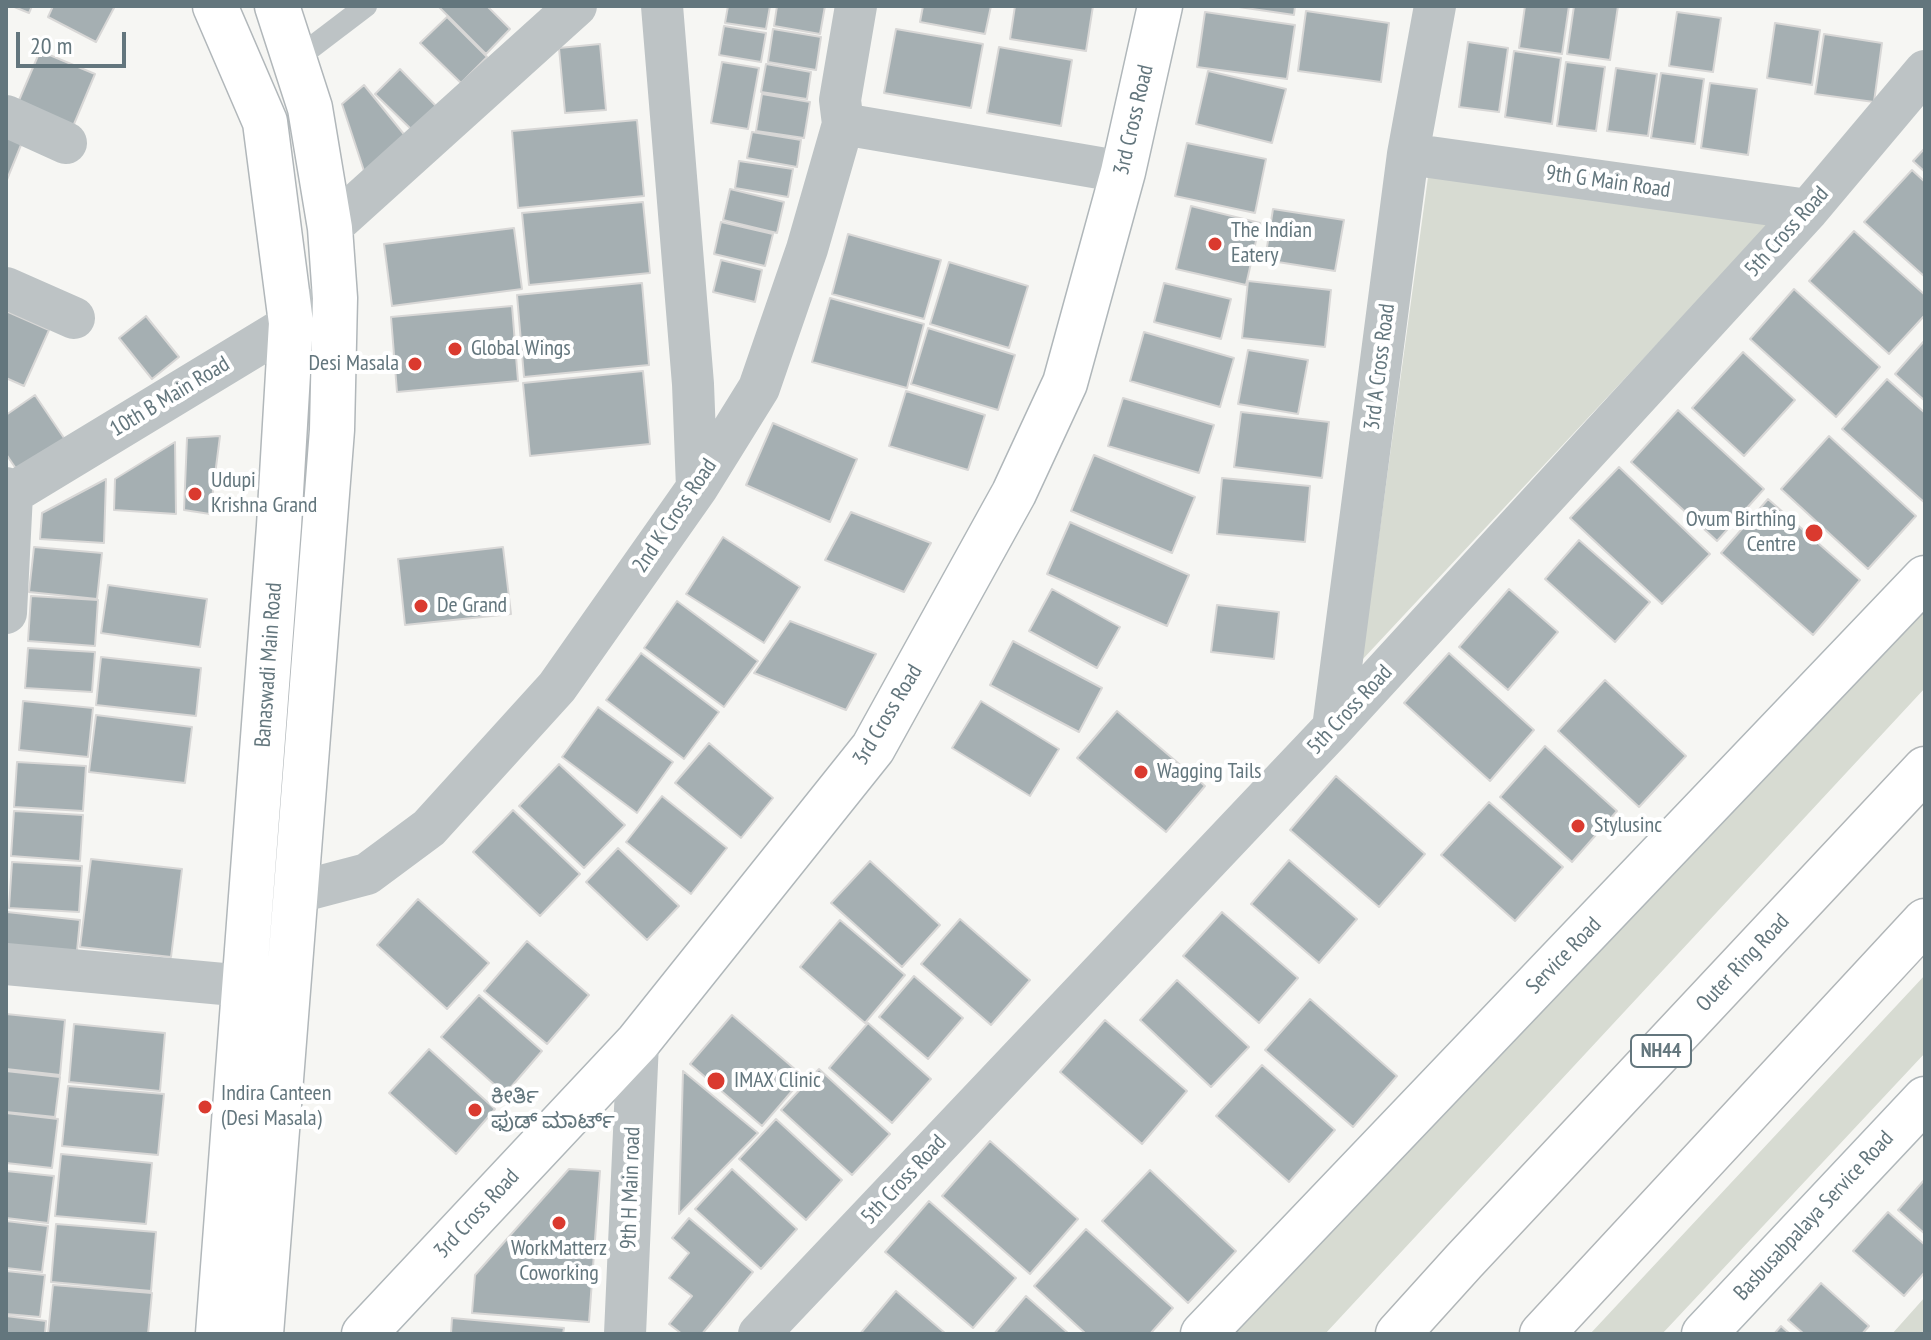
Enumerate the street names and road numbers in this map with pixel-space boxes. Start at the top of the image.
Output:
street label: 3rd Cross Road [1108,62,1160,178]
street label: 9th G Main Road [1544,160,1672,204]
street label: 5th Cross Road [1739,181,1835,283]
street label: 3rd A Cross Road [1359,302,1401,432]
street label: 10th B Main Road [105,351,235,443]
street label: 2nd K Cross Road [627,454,723,578]
street label: Banaswadi Main Road [250,582,288,748]
street label: 3rd Cross Road [848,660,928,770]
street label: 5th Cross Road [1302,660,1398,760]
street label: Outer Ring Road [1691,909,1795,1017]
street label: Service Road [1521,912,1607,1000]
road number: NH44 [1631,1035,1691,1067]
street label: 9th H Main road [616,1126,646,1250]
street label: Basbusabpalaya Service Road [1729,1126,1899,1306]
street label: 5th Cross Road [856,1130,952,1230]
street label: 3rd Cross Road [429,1164,525,1264]

